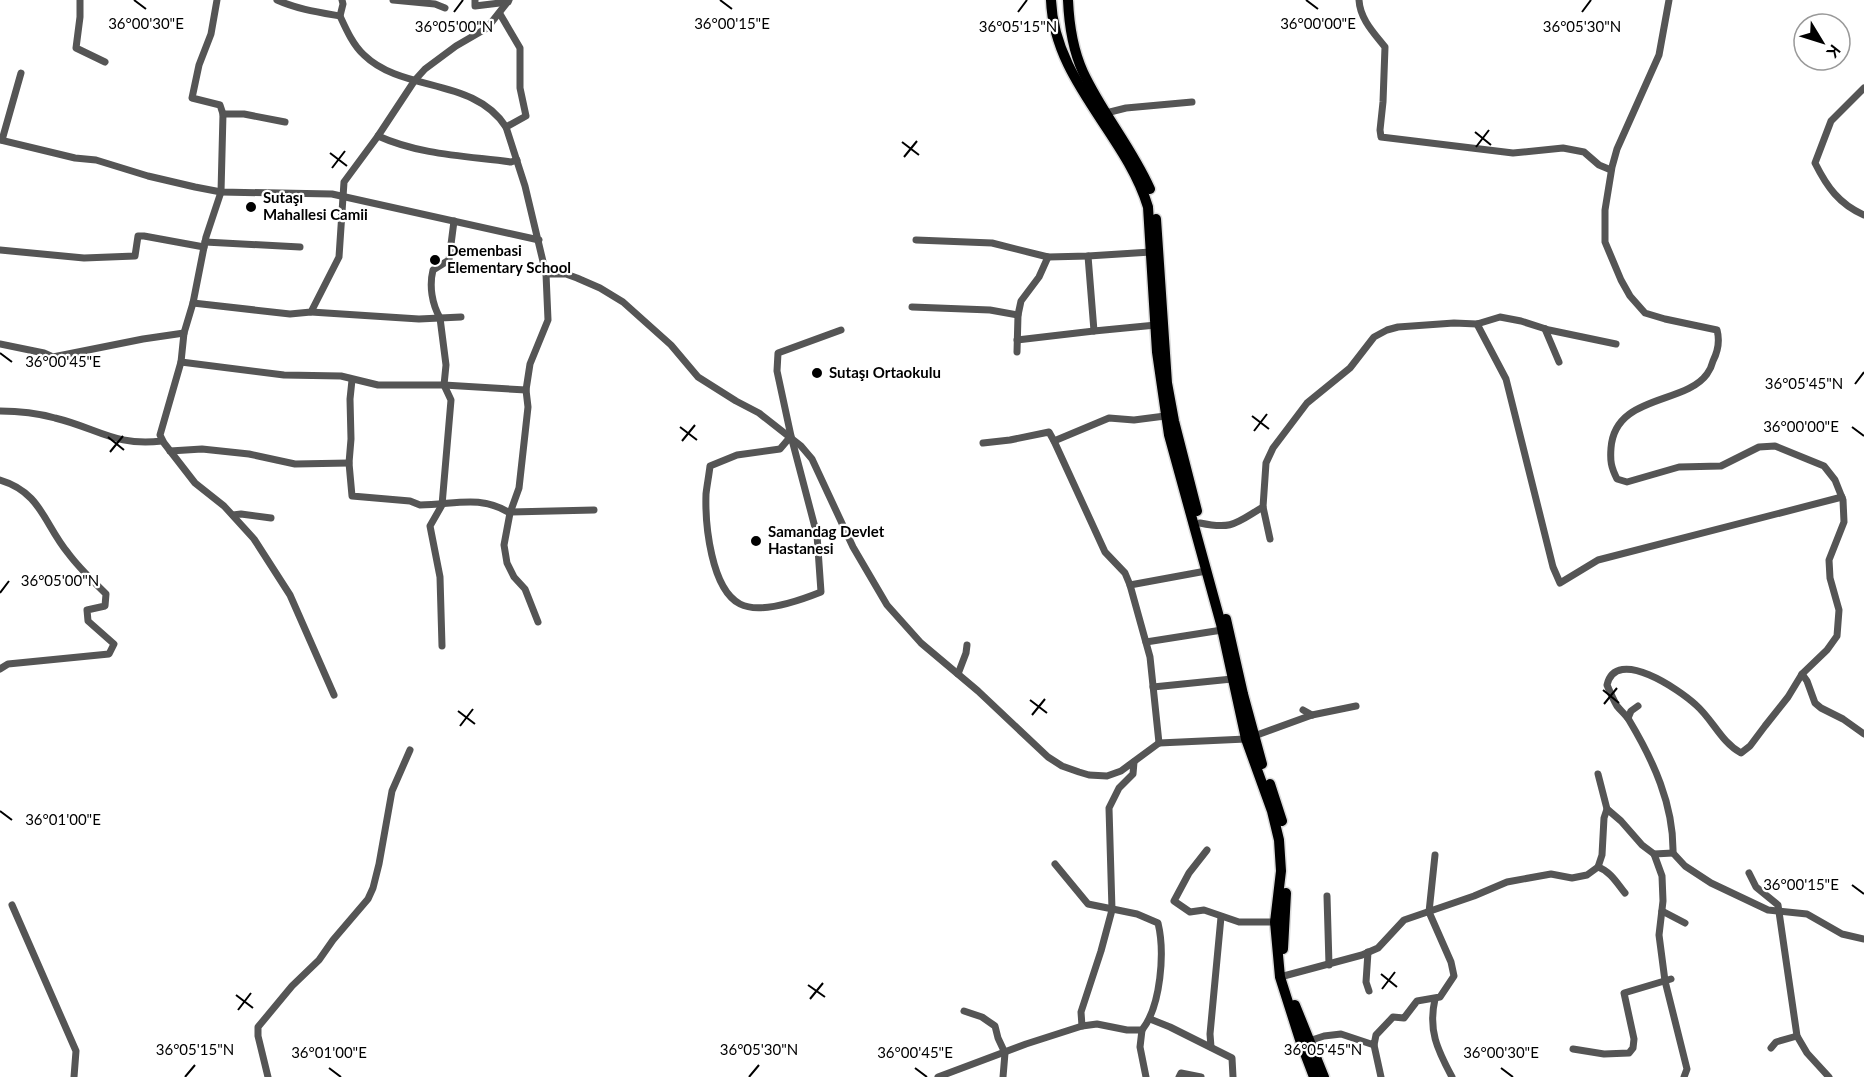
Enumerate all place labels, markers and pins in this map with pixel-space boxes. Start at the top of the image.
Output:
place label: Sutaşı Mahallesi Camii [263,188,368,223]
marker: Sutaşı Mahallesi Camii [244,200,258,214]
place label: Demenbasi Elementary School [447,241,571,276]
marker: Demenbasi Elementary School [428,253,442,267]
place label: Sutaşı Ortaokulu [829,363,941,381]
marker: Sutaşı Ortaokulu [810,366,824,380]
place label: Samandag Devlet Hastanesi [768,522,885,557]
marker: Samandag Devlet Hastanesi [749,534,763,548]

